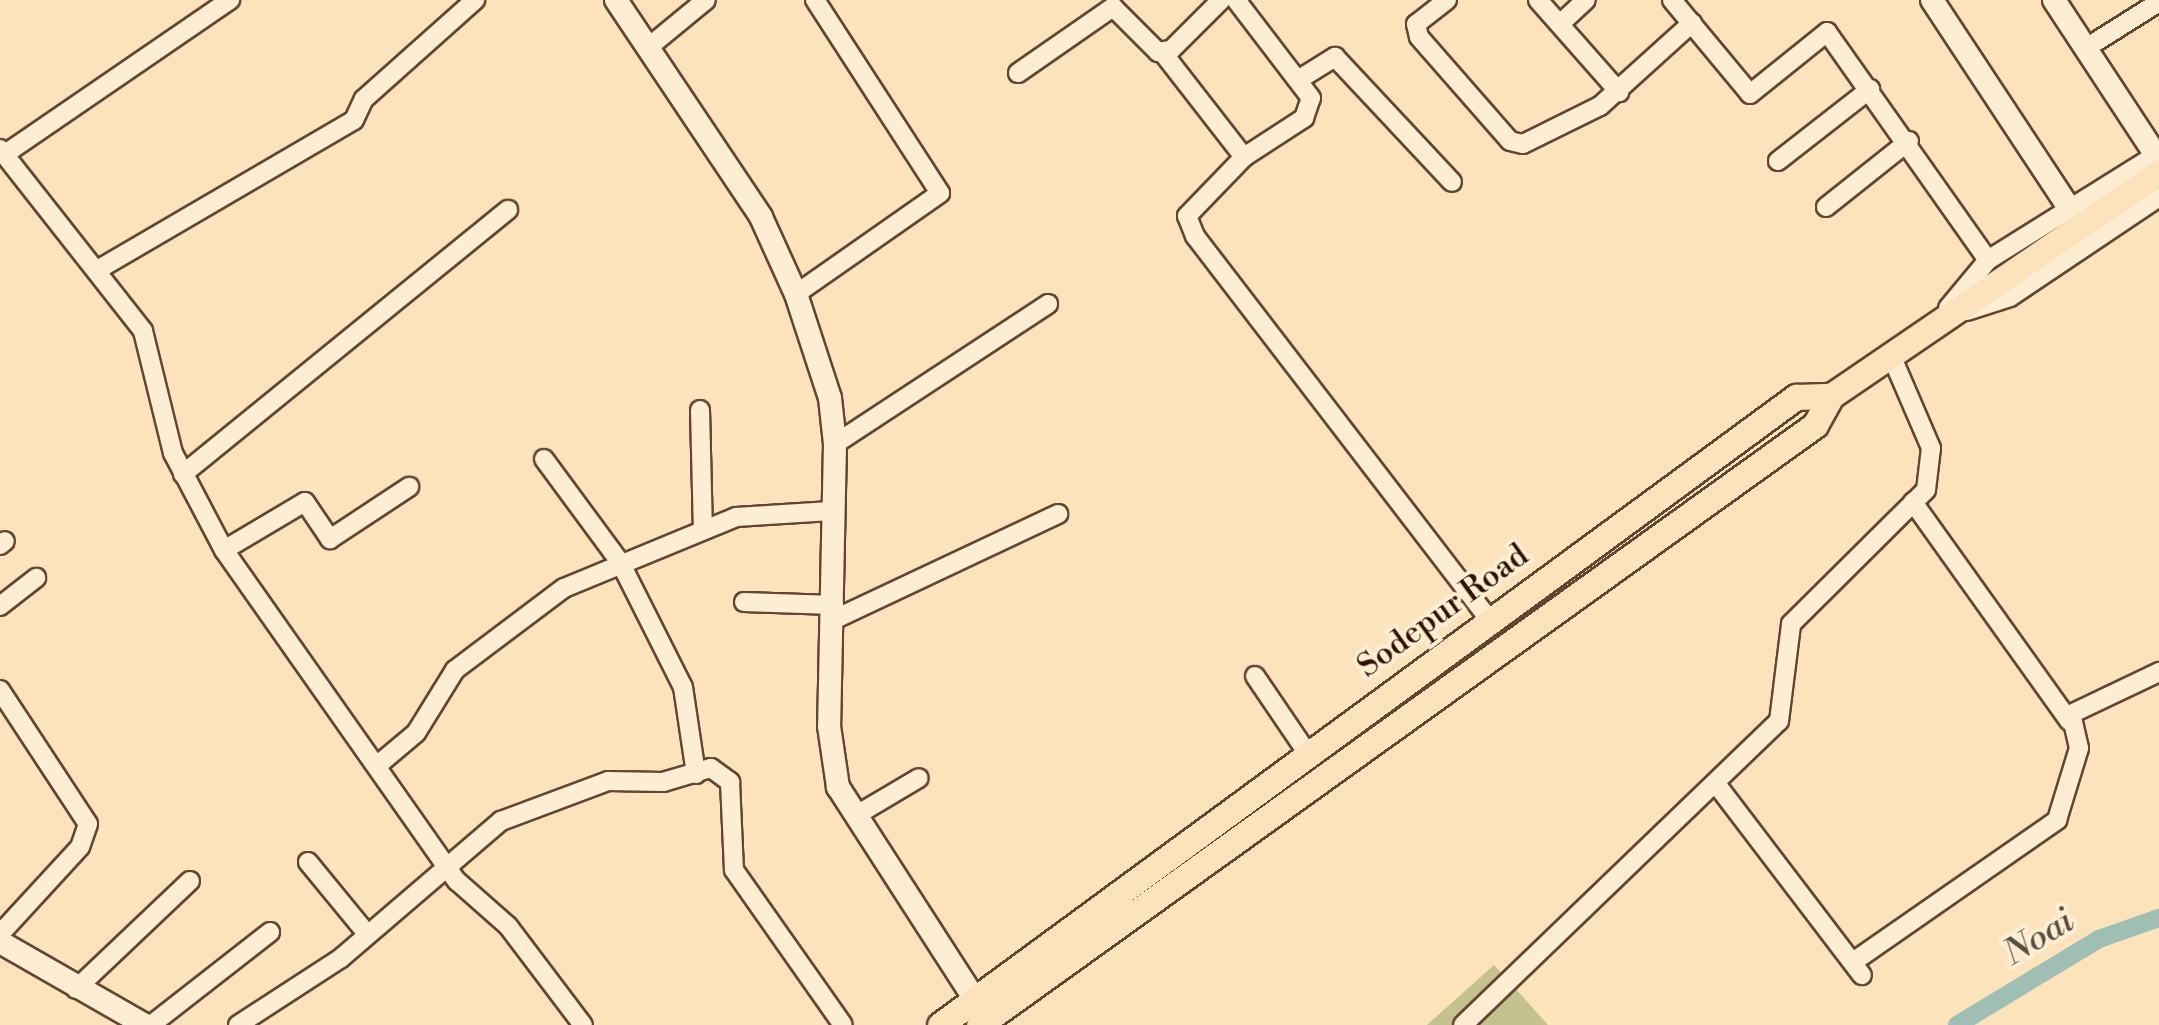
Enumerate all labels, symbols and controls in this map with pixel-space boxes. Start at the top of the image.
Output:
street label: Sodepur Road [1350,536,1536,686]
water label: Noai [1996,901,2082,975]

